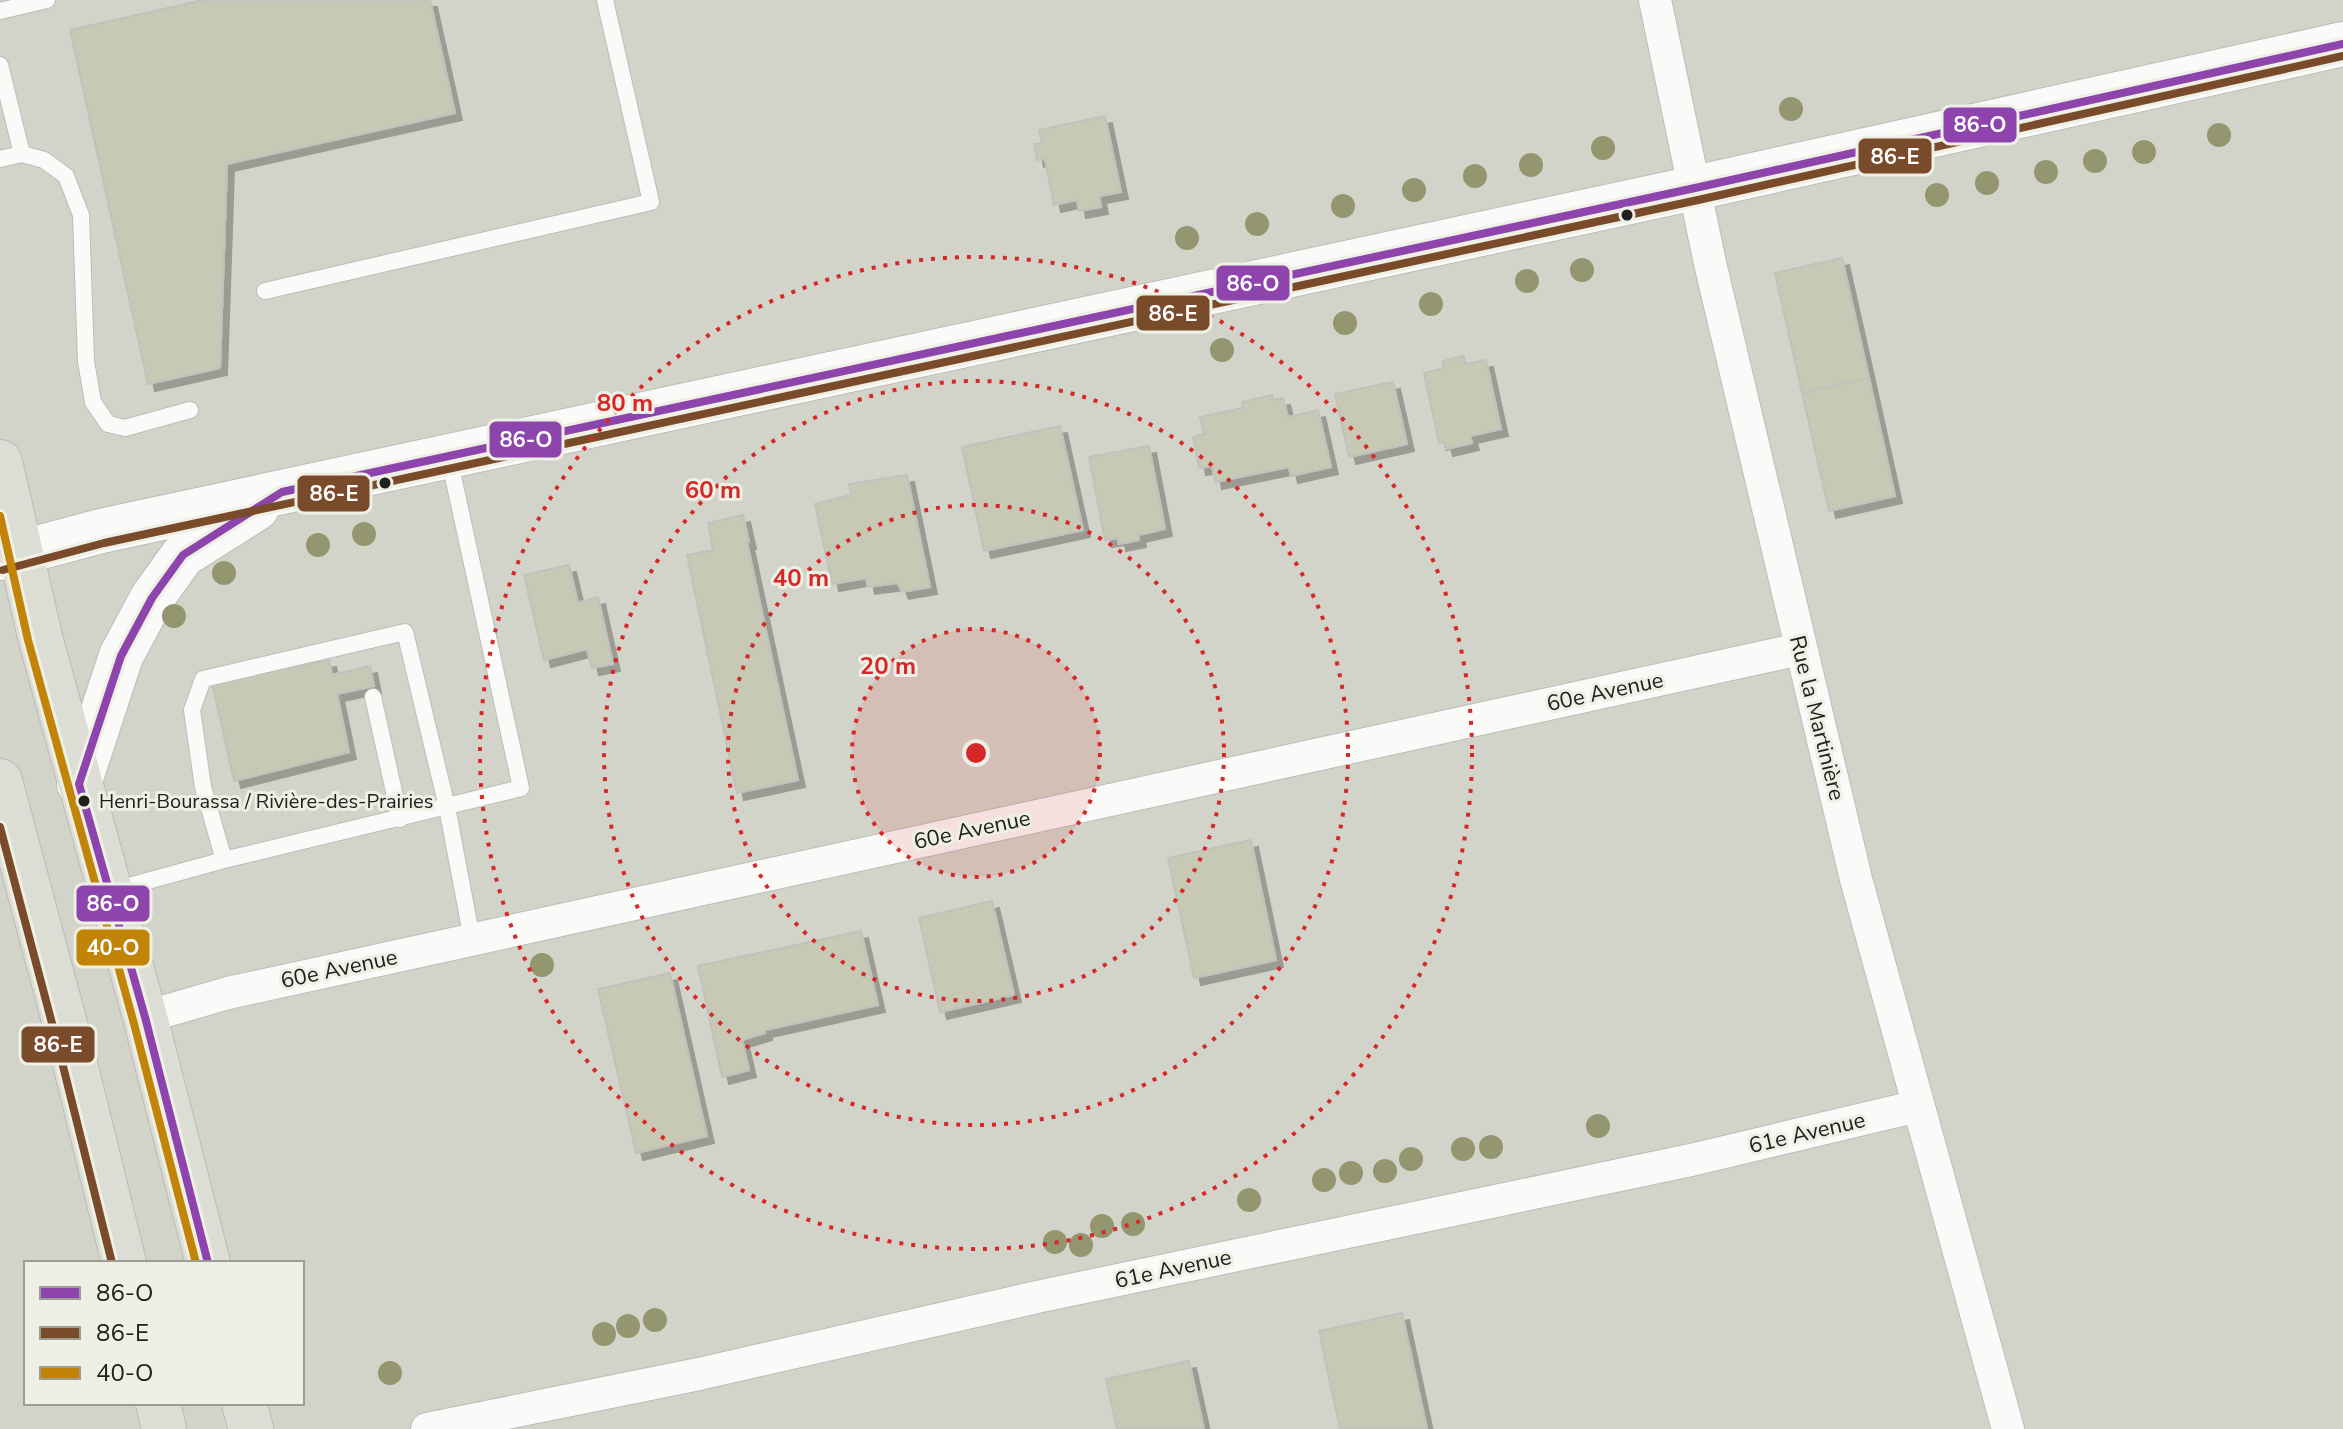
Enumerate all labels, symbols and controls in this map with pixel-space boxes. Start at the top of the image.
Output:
line badge: 86-O [1942,106,2018,144]
text: 86-O [1953,110,2007,140]
line badge: 86-E [1857,137,1933,175]
text: 86-E [1870,142,1920,172]
unlabelled marker [1619,207,1635,223]
line badge: 86-O [1215,264,1291,302]
text: 86-O [1226,269,1280,299]
line badge: 86-E [1135,294,1211,332]
text: 86-E [1148,299,1198,329]
text: 80 m [597,387,653,419]
line badge: 86-O [488,420,563,459]
text: 86-O [499,425,553,455]
line badge: 86-E [296,474,371,513]
text: 60 m [685,474,741,506]
unlabelled marker [377,475,393,491]
text: 86-E [309,479,359,509]
text: 40 m [773,562,829,594]
street label: Rue la Martinière [1782,633,1852,803]
text: 20 m [860,650,916,682]
street label: 60e Avenue [1544,665,1666,719]
centre of rings [962,739,990,767]
place label: Henri-Bourassa / Rivière-des-Prairies [99,788,433,815]
marker: Henri-Bourassa / Rivière-des-Prairies [76,793,92,809]
street label: 60e Avenue [911,803,1033,857]
line badge: 86-O [75,884,151,923]
text: 86-O [86,889,140,919]
line badge: 40-O [75,928,151,967]
text: 40-O [86,933,140,963]
street label: 60e Avenue [278,942,400,996]
line badge: 86-E [20,1025,96,1064]
text: 86-E [33,1030,83,1060]
street label: 61e Avenue [1746,1105,1868,1161]
street label: 61e Avenue [1112,1242,1234,1296]
legend [24,1261,304,1405]
text: 86-O [96,1277,153,1309]
text: 86-E [96,1317,149,1349]
text: 40-O [96,1357,153,1389]

